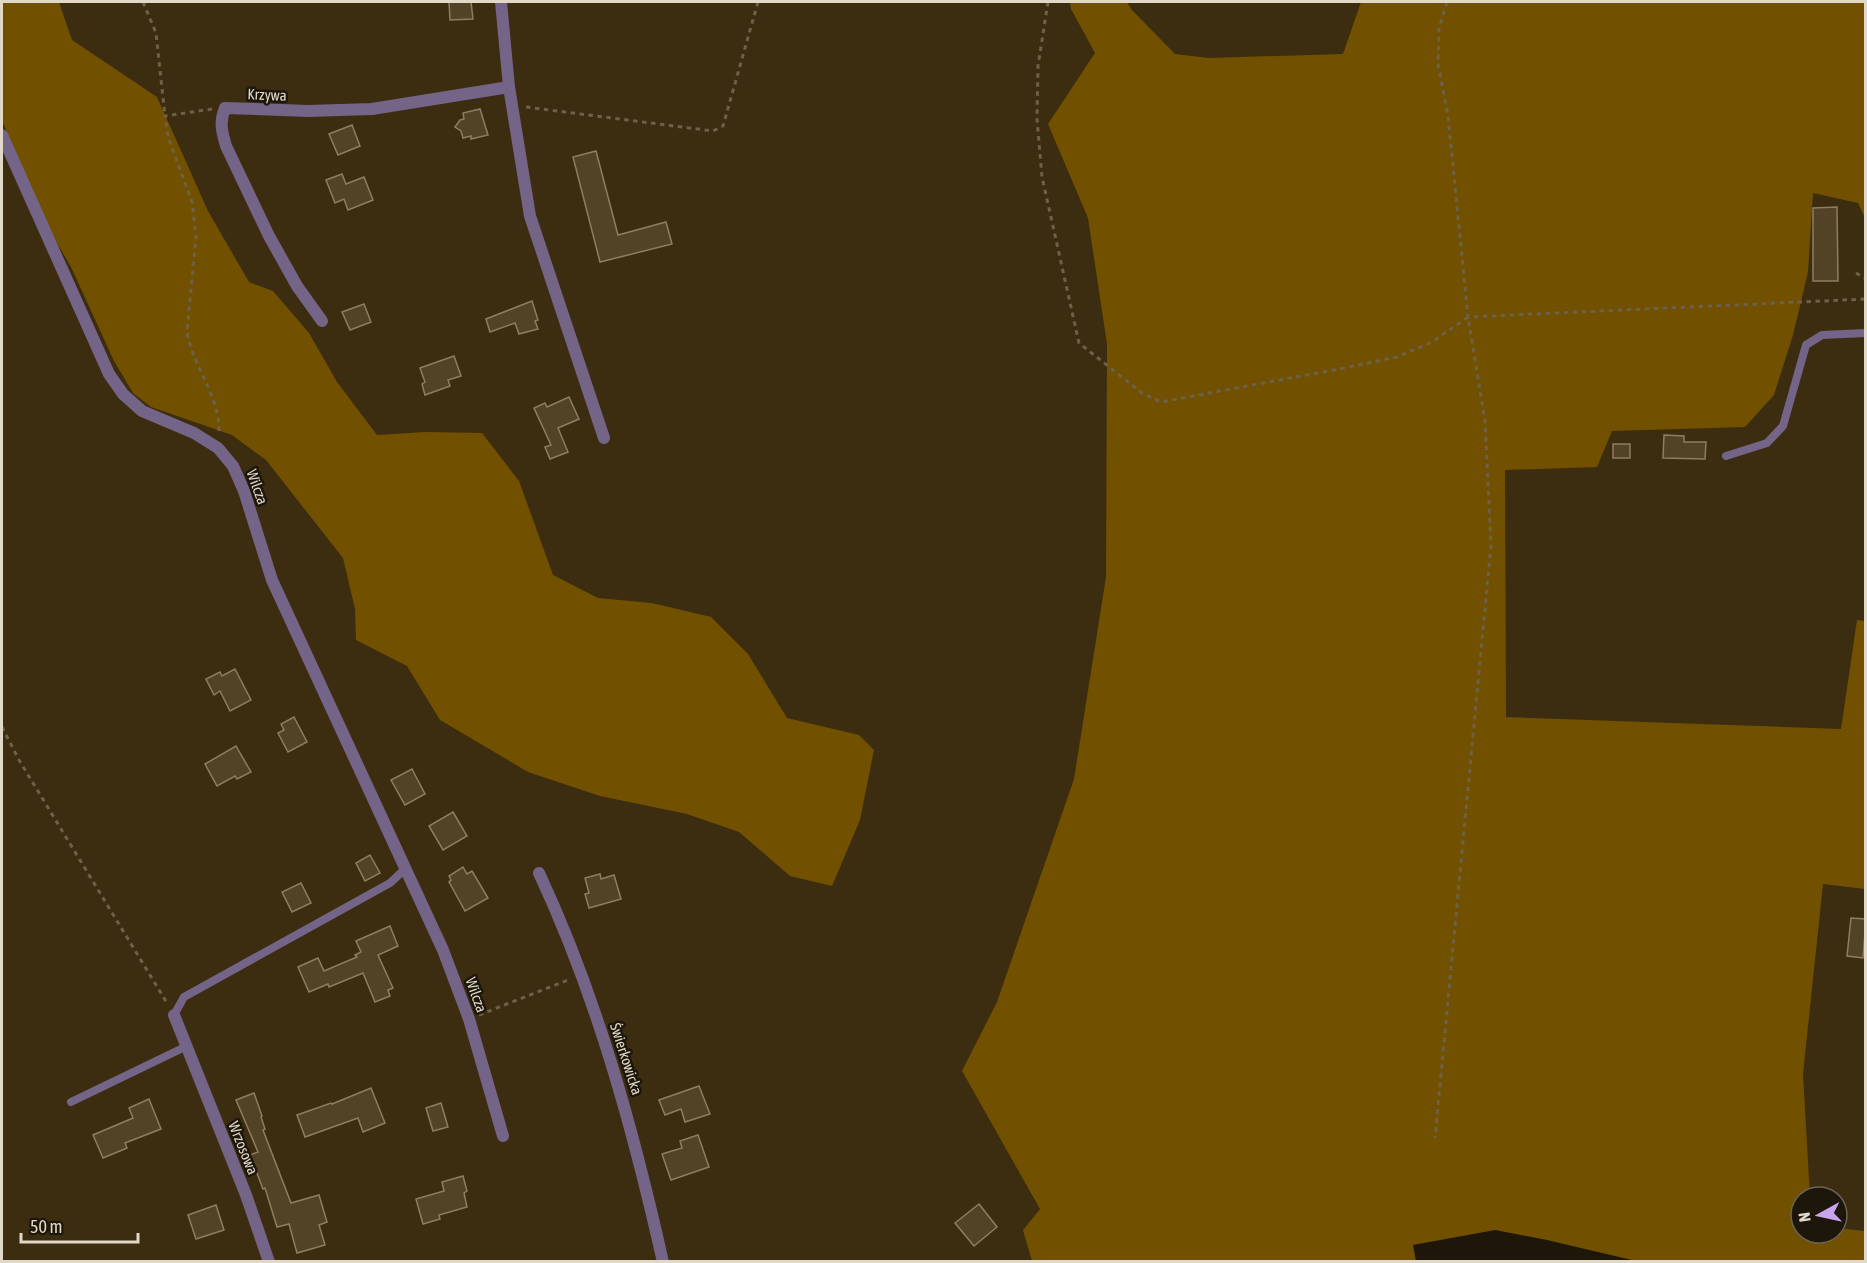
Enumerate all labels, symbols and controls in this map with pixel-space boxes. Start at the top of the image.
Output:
street label: Krzywa [247,85,287,104]
street label: Wilcza [243,467,272,507]
street label: Wilcza [462,975,491,1015]
street label: Świerkowicka [607,1021,646,1097]
street label: Wrzosowa [225,1119,262,1177]
north arrow [1789,1185,1849,1245]
scale bar [21,1206,138,1244]
text: N [1795,1211,1814,1223]
text: 50 m [30,1216,62,1237]

